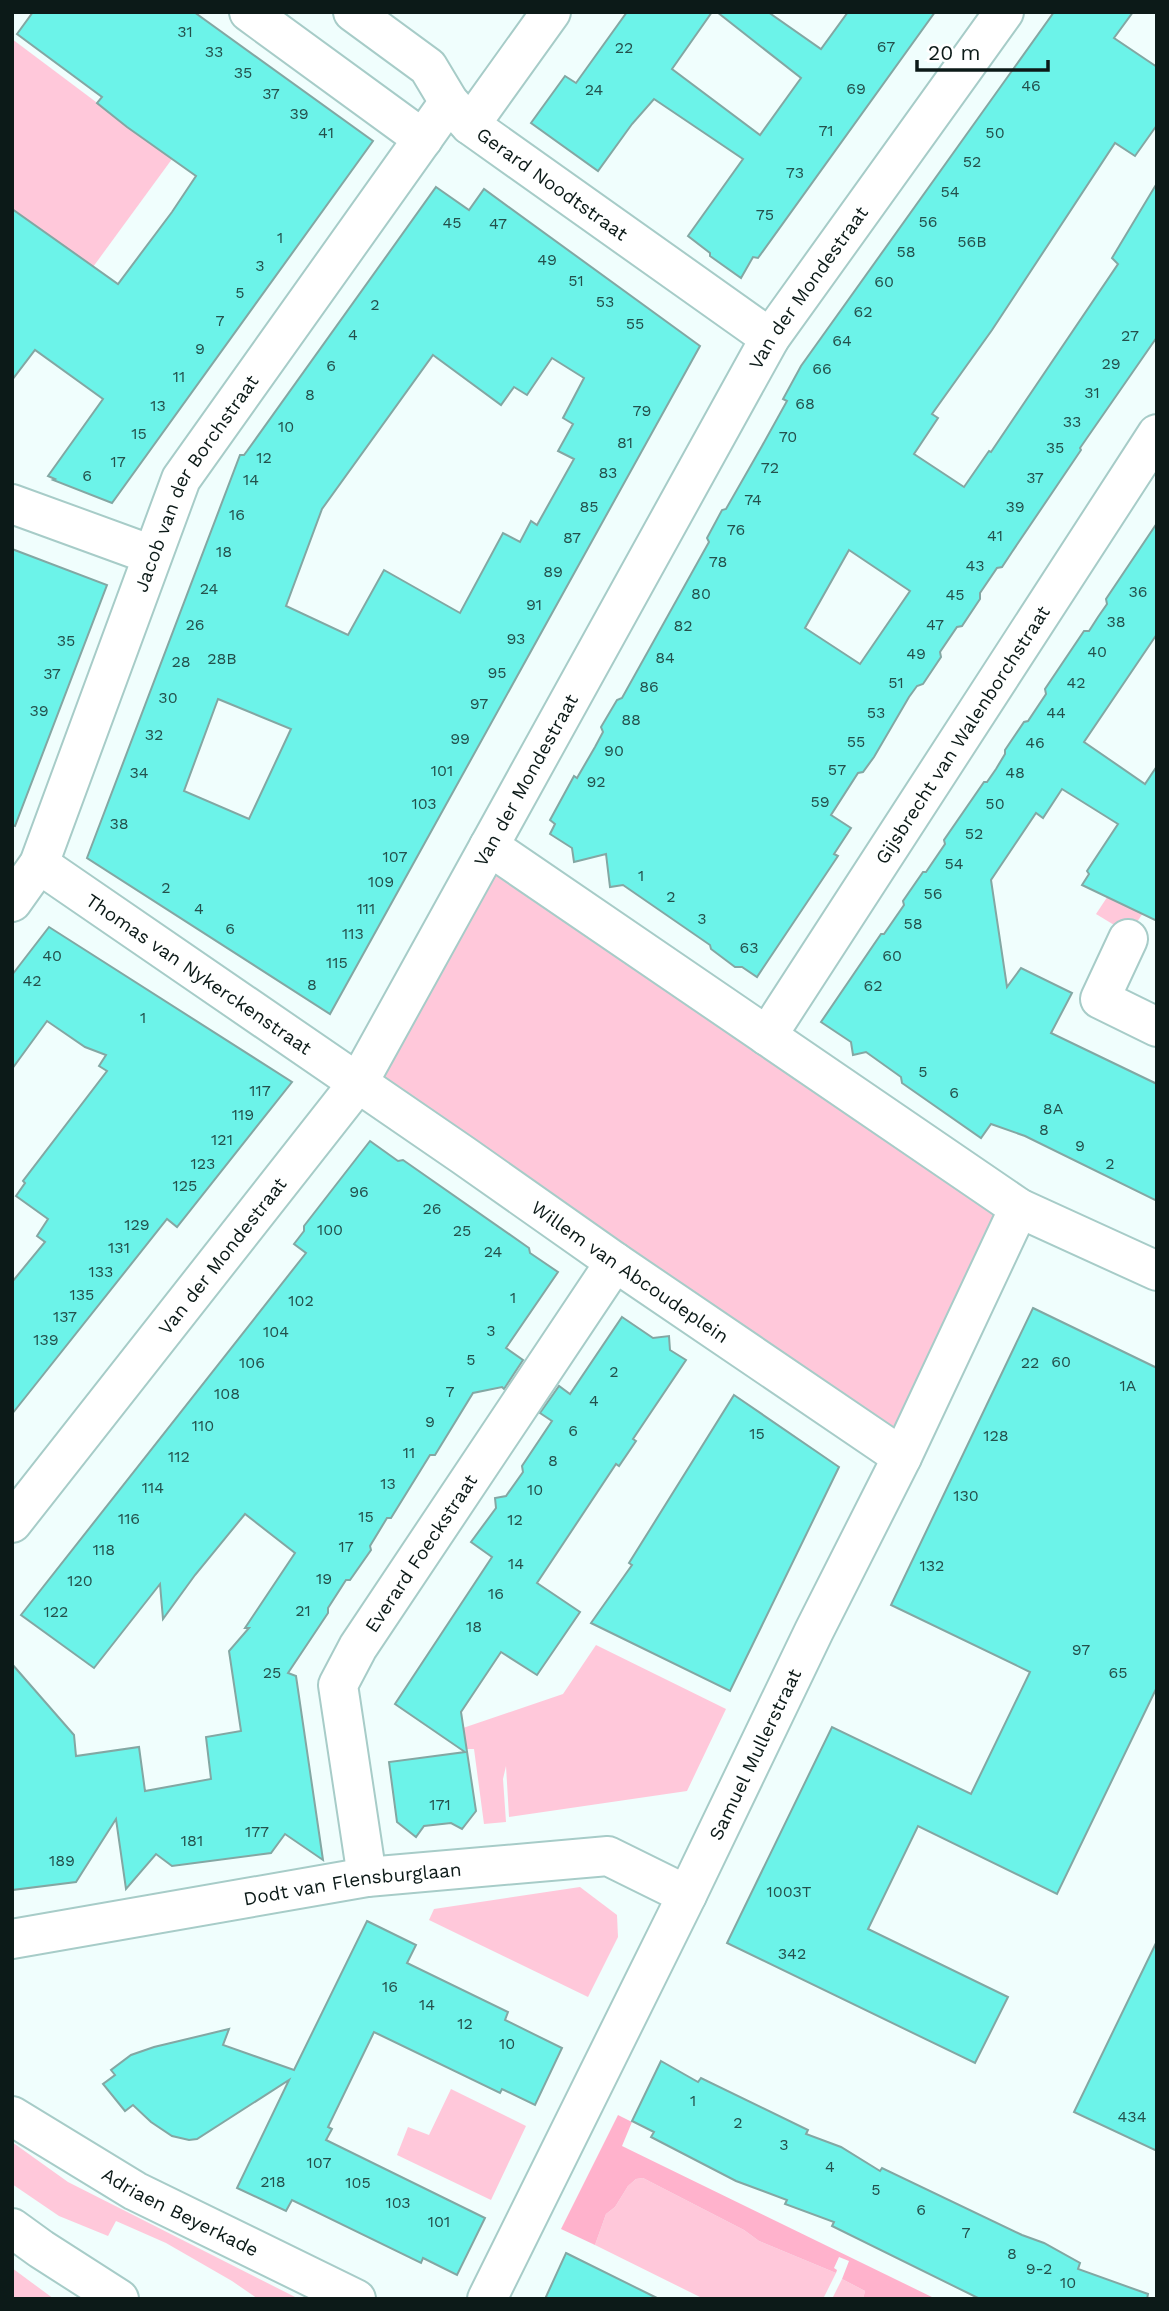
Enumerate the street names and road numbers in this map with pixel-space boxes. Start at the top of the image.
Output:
street label: Gerard Noodtstraat [472,122,632,245]
street label: Van der Mondestraat [744,201,873,373]
street label: Jacob van der Borchstraat [129,370,263,595]
street label: Gijsbrecht van Walenborchstraat [870,601,1054,868]
street label: Van der Mondestraat [469,690,583,870]
street label: Thomas van Nykerckenstraat [82,888,316,1059]
street label: Van der Mondestraat [153,1172,291,1339]
street label: Willem van Abcoudeplein [527,1195,733,1347]
street label: Everard Foeckstraat [360,1470,482,1637]
street label: Samuel Mullerstraat [704,1665,806,1844]
street label: Dodt van Flensburglaan [242,1857,462,1910]
street label: Adriaen Beyerkade [98,2162,263,2261]

